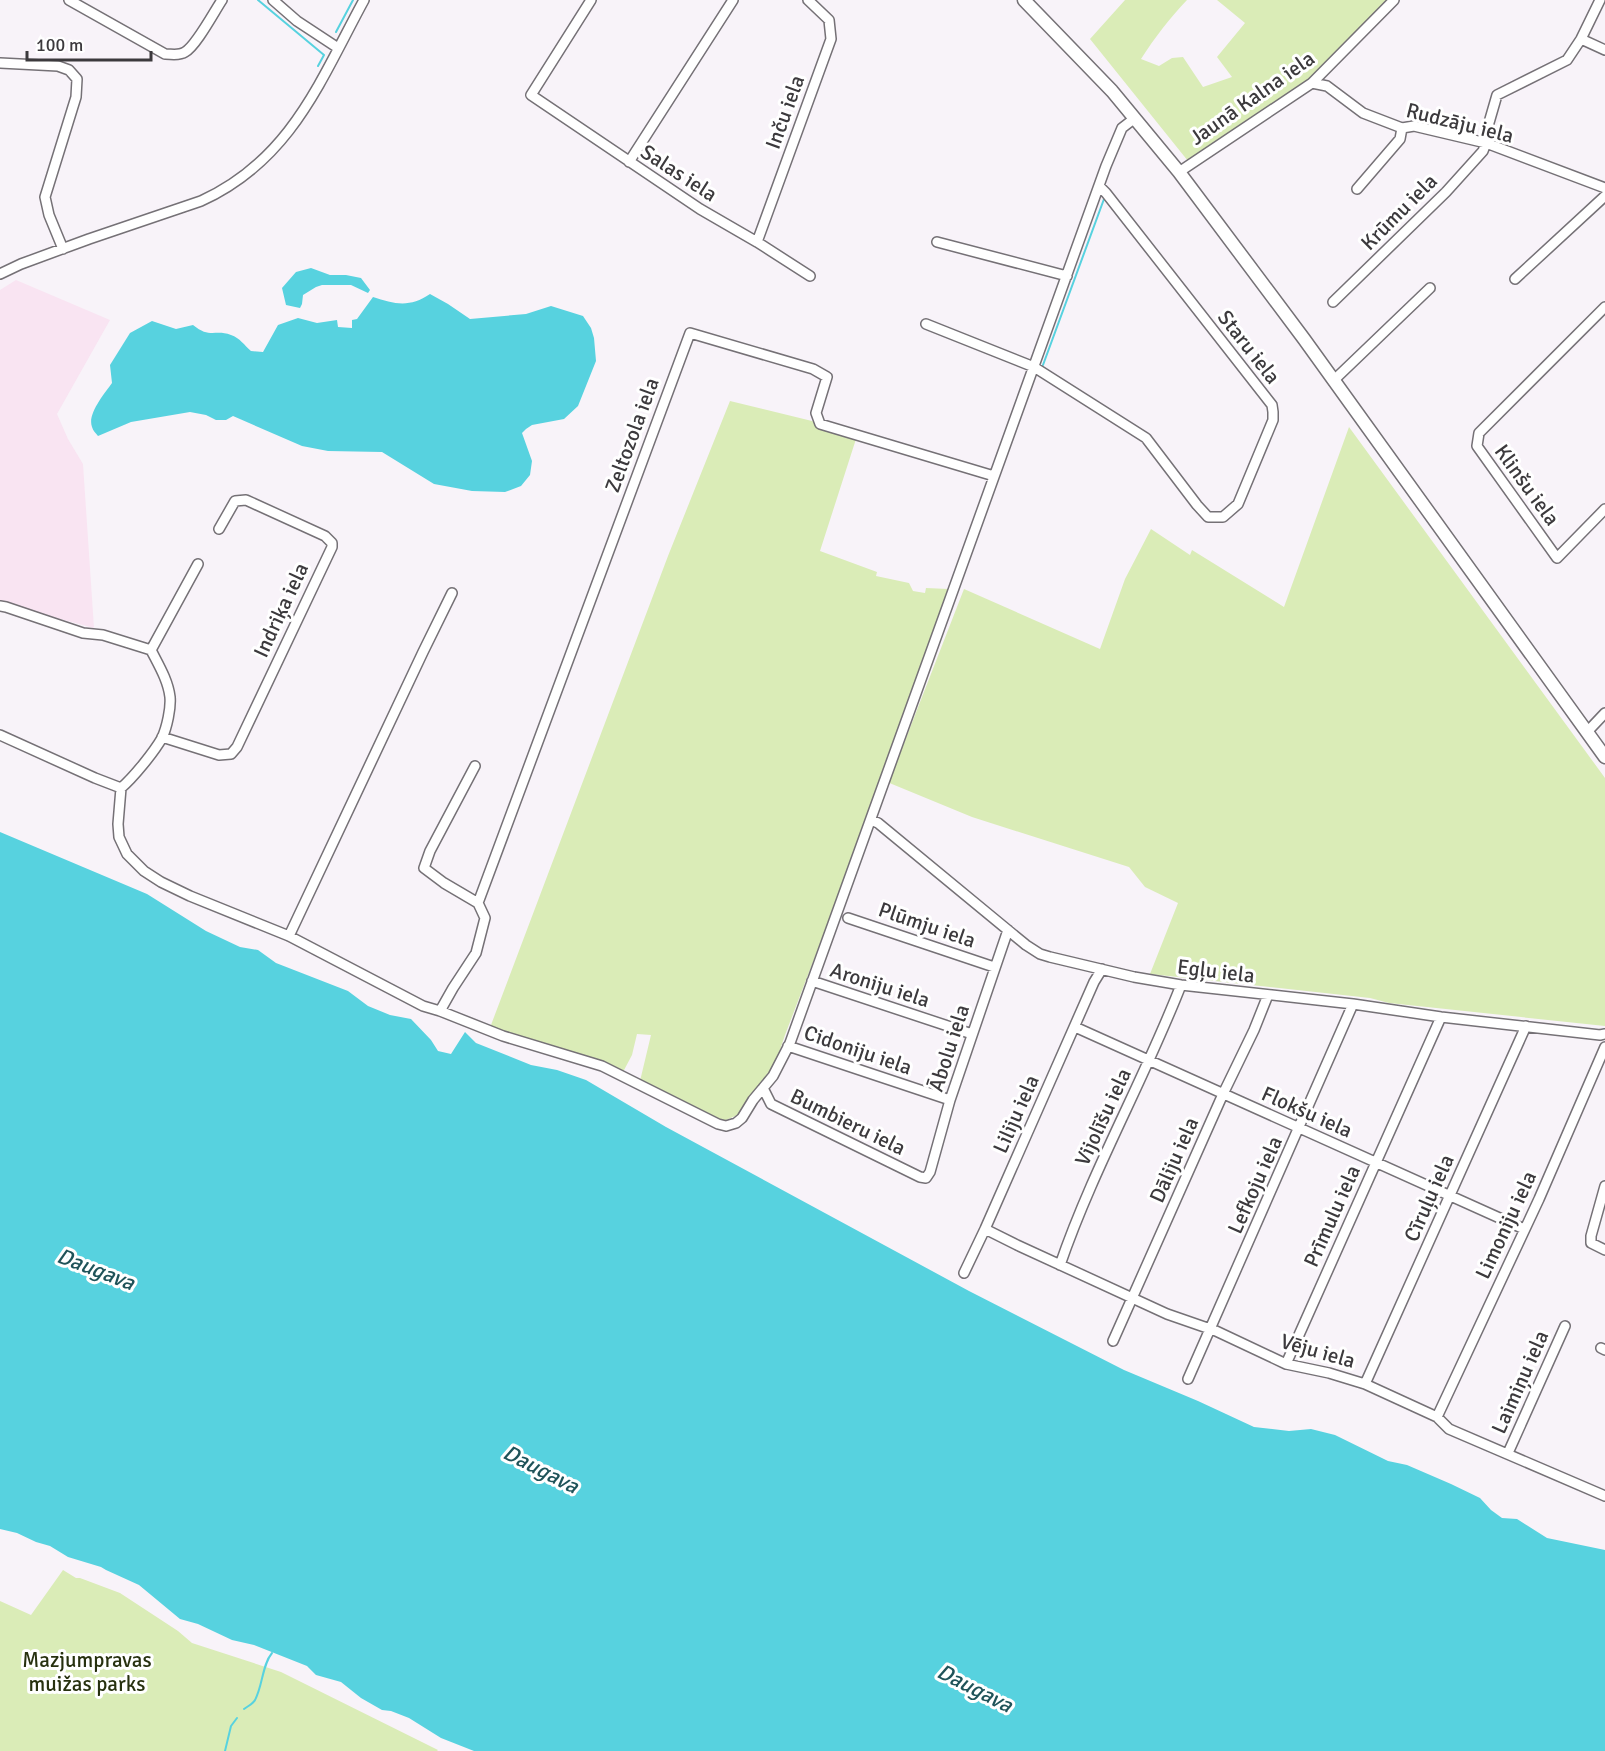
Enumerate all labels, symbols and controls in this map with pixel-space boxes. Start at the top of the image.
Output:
scale bar [27,24,152,62]
text: 100 m [36,34,83,56]
street label: Jaunā Kalna iela [1184,45,1320,151]
street label: Inču iela [760,72,810,152]
street label: Rudzāju iela [1404,97,1516,149]
street label: Salas iela [636,139,722,207]
street label: Krūmu iela [1355,168,1443,256]
street label: Staru iela [1212,305,1286,389]
street label: Zeltozola iela [599,374,665,496]
street label: Klinšu iela [1489,439,1565,531]
street label: Indriķa iela [248,559,314,661]
street label: Plūmju iela [875,896,979,954]
street label: Egļu iela [1176,953,1256,989]
street label: Aroniju iela [827,957,933,1013]
street label: Ābolu iela [923,1001,975,1095]
street label: Cidoniju iela [801,1019,915,1081]
street label: Vijolīšu iela [1069,1064,1137,1170]
street label: Liliju iela [987,1071,1045,1157]
street label: Flokšu iela [1258,1080,1356,1144]
street label: Bumbieru iela [786,1083,910,1161]
street label: Dāliju iela [1144,1113,1204,1207]
street label: Lefkoju iela [1222,1132,1288,1238]
street label: Cīruļu iela [1398,1150,1460,1246]
street label: Prīmulu iela [1298,1161,1366,1271]
street label: Limoniju iela [1470,1167,1542,1283]
water label: Daugava [53,1242,139,1296]
street label: Laimiņu iela [1486,1326,1554,1438]
street label: Vēju iela [1278,1328,1358,1374]
water label: Daugava [499,1439,584,1500]
park label: Mazjumpravas muižas parks [22,1647,152,1697]
water label: Daugava [933,1658,1018,1719]

